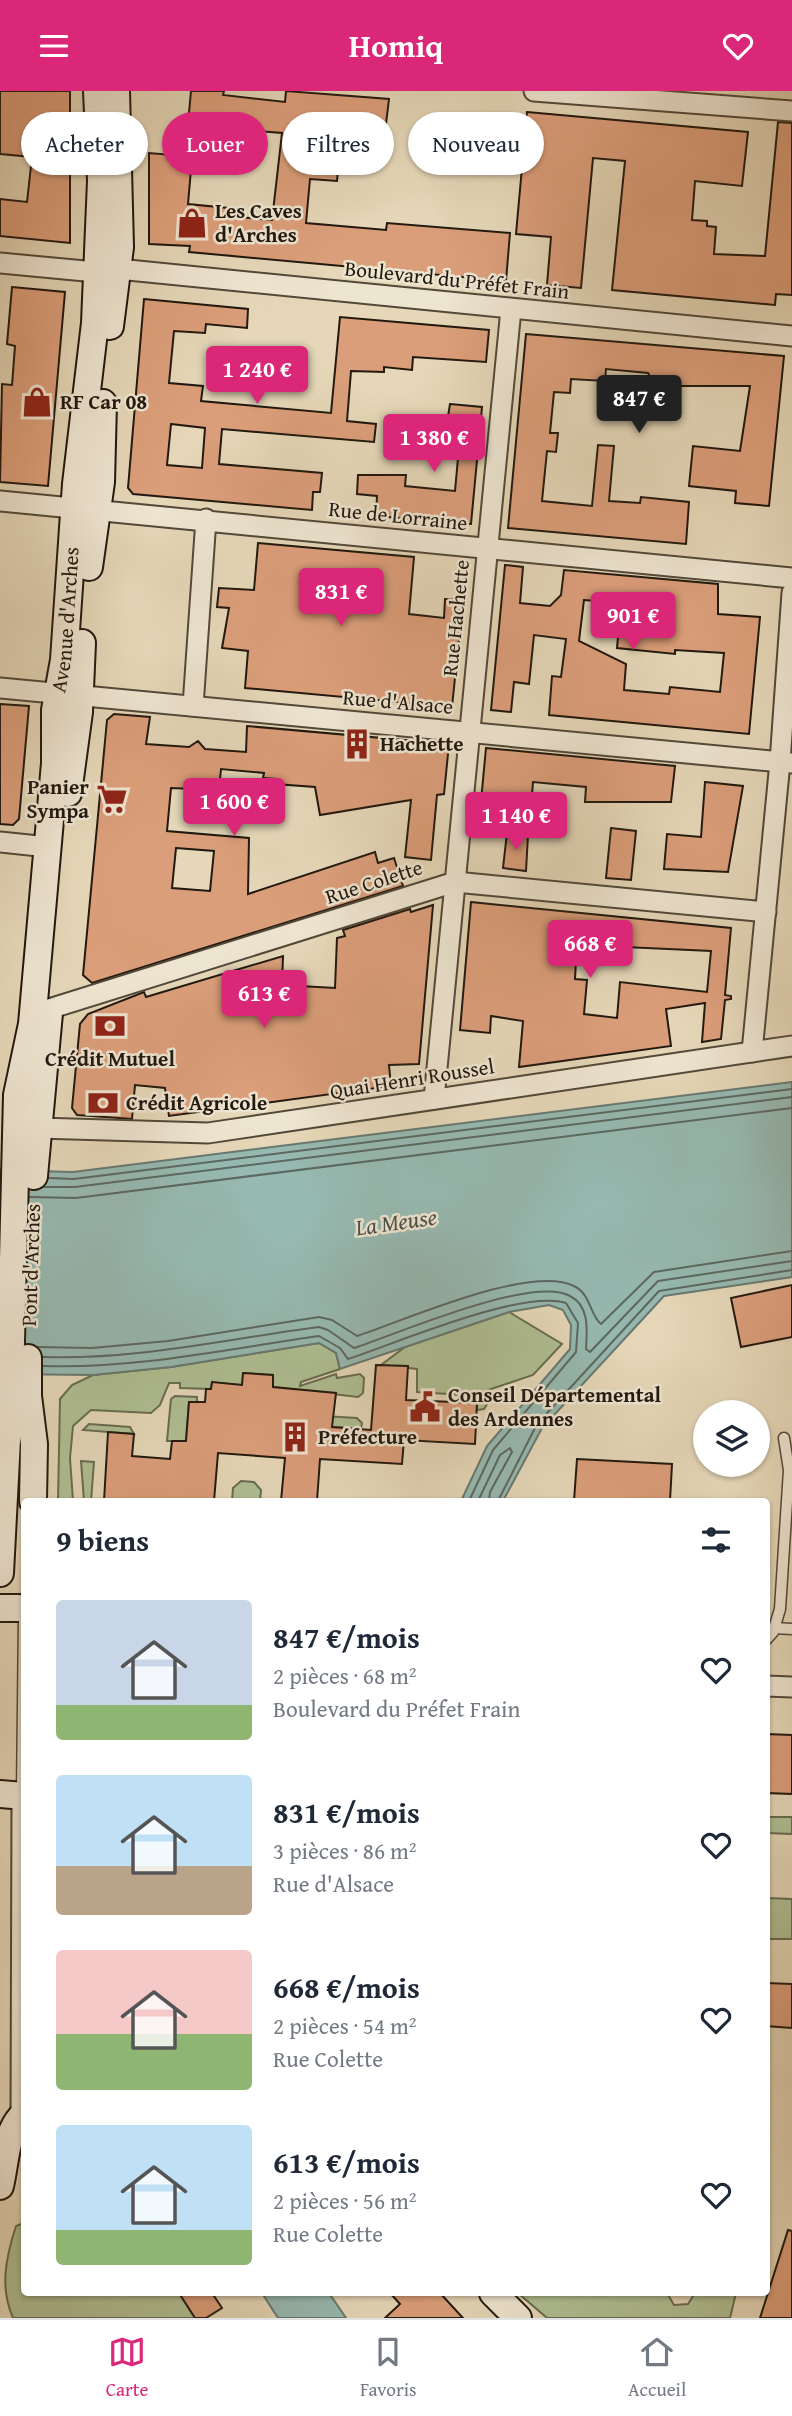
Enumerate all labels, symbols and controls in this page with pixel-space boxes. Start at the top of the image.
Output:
text: Homiq [349,22,443,69]
icon: menu [35,27,73,65]
icon: heart [719,27,757,65]
chip: Acheter [21,112,148,175]
chip: Louer [162,112,268,175]
chip: Filtres [282,112,394,175]
chip: Nouveau [408,112,544,175]
place label: Les Caves d'Arches [215,195,302,250]
shop icon: Les Caves d'Arches [175,206,209,240]
street label: Boulevard du Préfet Frain [343,252,571,307]
pin: 1 240 € [192,347,322,406]
text: 1 240 € [222,352,292,385]
pin: 847 € [590,375,688,435]
text: 847 € [613,381,665,414]
shop icon: RF Car 08 [20,385,54,419]
place label: RF Car 08 [60,386,147,417]
pin: 1 380 € [369,415,499,474]
text: 1 380 € [399,420,469,453]
street label: Rue de Lorraine [327,493,469,538]
street label: Avenue d'Arches [42,546,87,695]
street label: Rue Hachette [434,558,477,678]
pin: 831 € [292,568,390,628]
text: 831 € [315,574,367,607]
pin: 901 € [584,593,682,652]
text: 901 € [607,598,659,631]
street label: Rue d'Alsace [342,681,455,722]
building icon: Hachette [340,727,374,761]
place label: Hachette [380,728,464,759]
place label: Panier Sympa [27,771,89,826]
pin: 1 600 € [169,779,299,838]
supermarket icon: Panier Sympa [95,782,129,816]
text: 1 600 € [199,784,269,817]
pin: 1 140 € [451,793,581,852]
text: 1 140 € [481,798,551,831]
street label: Rue Colette [321,851,427,912]
pin: 668 € [541,921,639,980]
text: 668 € [564,926,616,959]
pin: 613 € [215,971,313,1030]
text: 613 € [238,976,290,1009]
bank icon: Crédit Mutuel [93,1009,127,1043]
place label: Crédit Mutuel [45,1043,175,1074]
street label: Quai Henri Roussel [328,1050,496,1107]
bank icon: Crédit Agricole [86,1086,120,1120]
place label: Crédit Agricole [126,1087,267,1118]
water label: La Meuse [352,1199,439,1244]
street label: Pont d'Arches [13,1203,48,1327]
place label: Conseil Départemental des Ardennes [448,1379,661,1434]
public building icon: Conseil Départemental des Ardennes [408,1390,442,1424]
map controls [693,1400,770,1477]
button: layers [693,1400,770,1477]
building icon: Préfecture [278,1420,312,1454]
place label: Préfecture [318,1421,417,1452]
text: 9 biens [56,1518,149,1562]
icon: filters [697,1521,735,1559]
text: 847 €/mois [273,1615,420,1659]
icon: home [112,1628,196,1712]
icon: heart [697,1651,735,1689]
text: 2 pièces · 68 m² [273,1659,417,1692]
text: Boulevard du Préfet Frain [273,1692,520,1725]
text: 831 €/mois [273,1790,420,1834]
icon: home [112,1803,196,1887]
icon: heart [697,1826,735,1864]
text: 3 pièces · 86 m² [273,1834,417,1867]
text: Rue d'Alsace [273,1867,394,1900]
text: 668 €/mois [273,1965,420,2009]
icon: home [112,1978,196,2062]
icon: heart [697,2001,735,2039]
text: 2 pièces · 54 m² [273,2009,417,2042]
text: Rue Colette [273,2042,383,2075]
text: 613 €/mois [273,2140,420,2184]
icon: home [112,2153,196,2237]
icon: heart [697,2176,735,2214]
text: 2 pièces · 56 m² [273,2184,417,2217]
text: Rue Colette [273,2217,383,2250]
tab: Carte [106,2333,148,2403]
tab: Favoris [360,2333,417,2403]
tab: Accueil [628,2333,686,2403]

